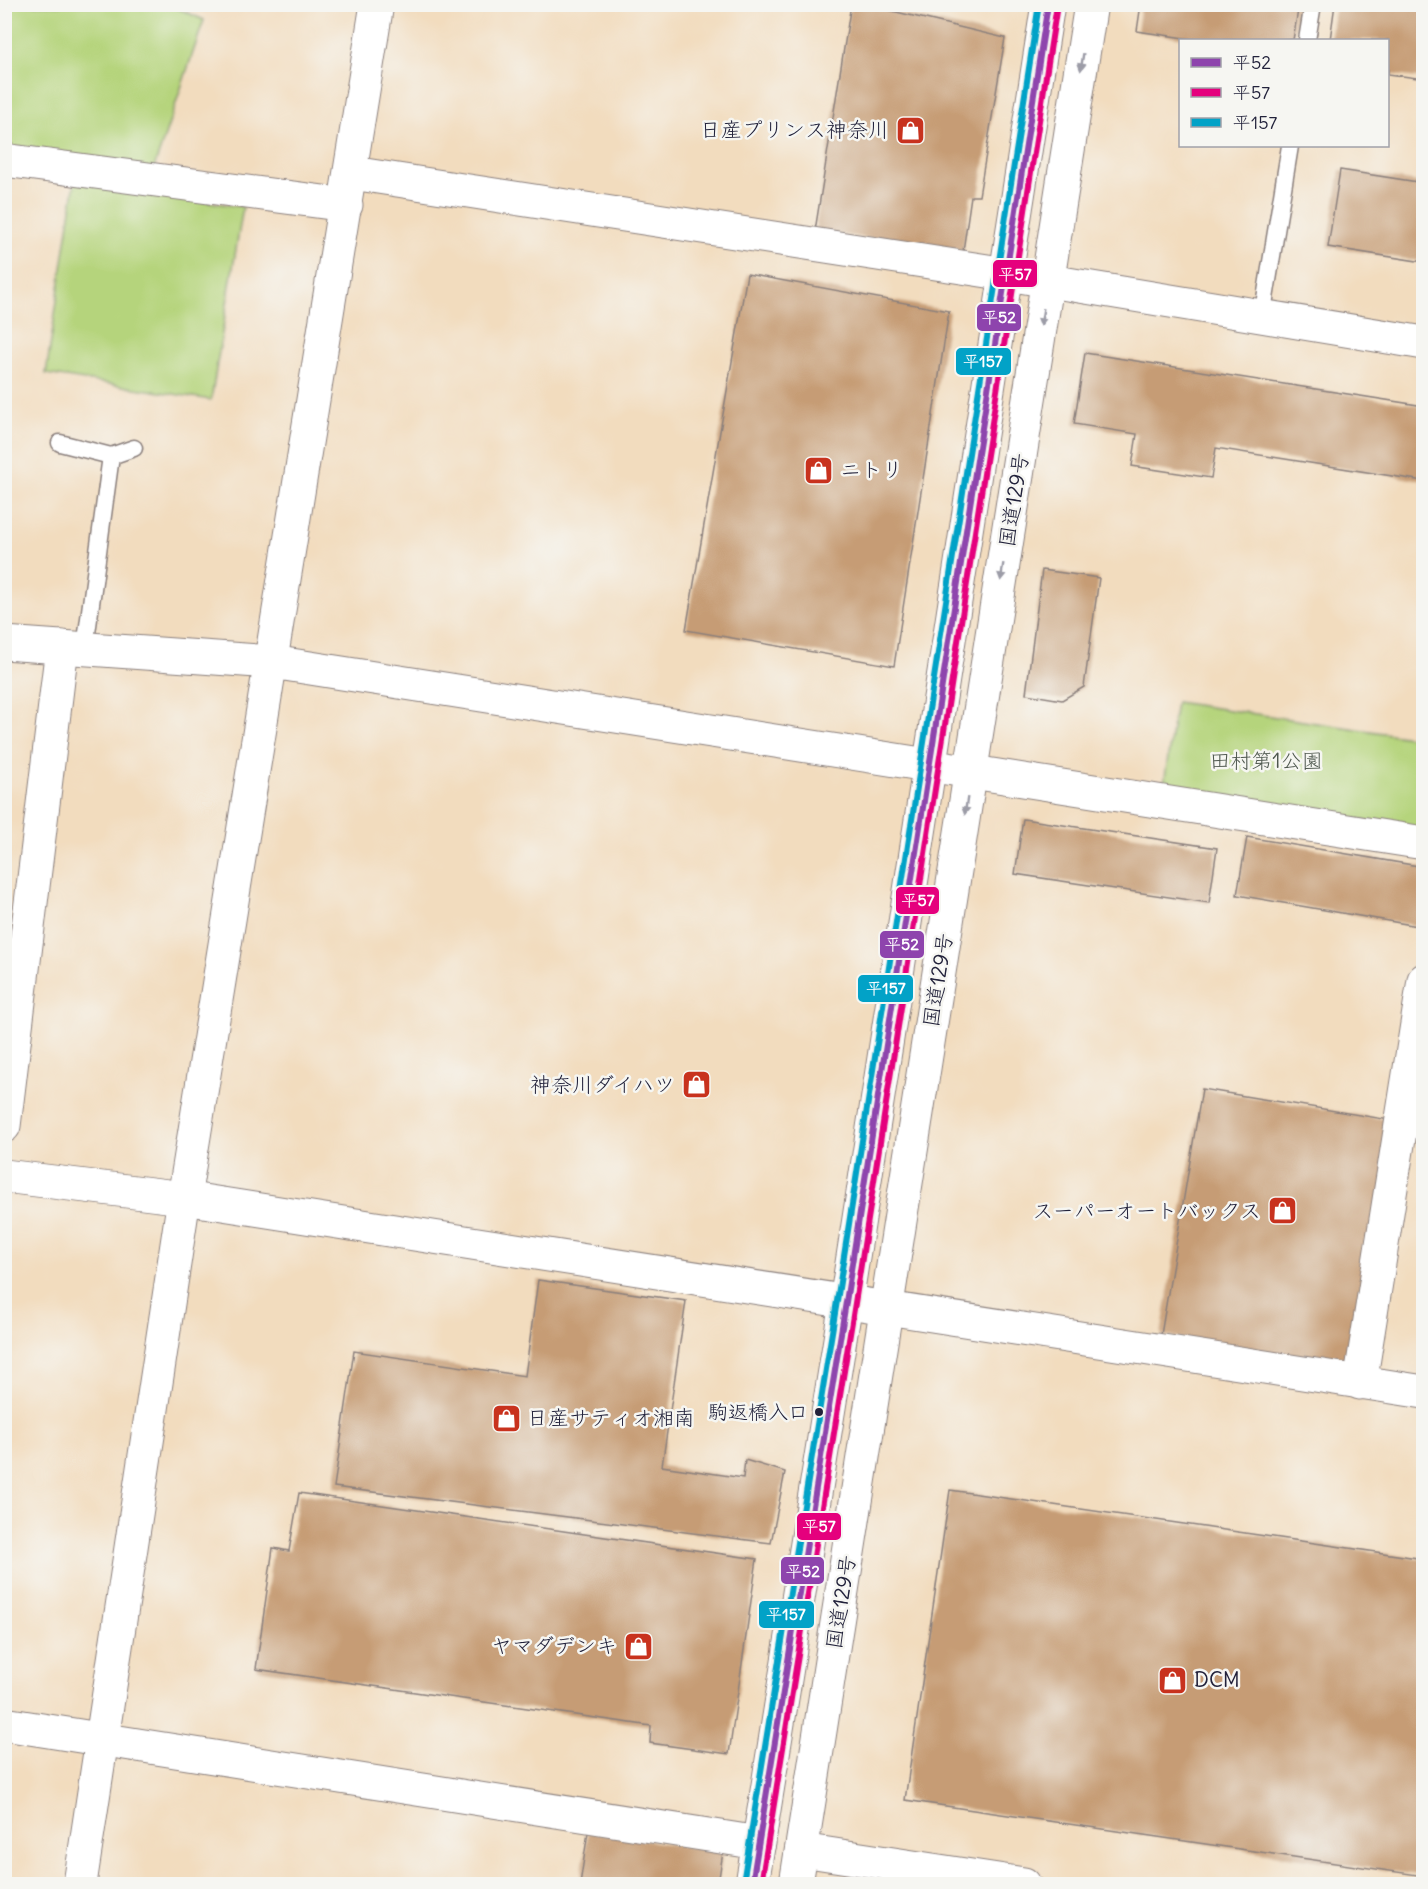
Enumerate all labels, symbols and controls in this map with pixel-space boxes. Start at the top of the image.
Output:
legend [1179,39,1389,147]
text: 平52 [1233,51,1271,74]
one-way arrow [1078,53,1087,72]
text: 平57 [1233,81,1270,104]
text: 平157 [1233,111,1277,134]
shop icon: 日産プリンス神奈川 [894,114,926,146]
place label: 日産プリンス神奈川 [700,116,889,143]
line badge: 平57 [992,259,1038,288]
text: 平57 [998,264,1032,284]
line badge: 平52 [976,303,1022,332]
text: 平52 [982,307,1016,327]
one-way arrow [1038,308,1047,327]
line badge: 平157 [955,347,1012,376]
text: 平157 [963,351,1003,371]
street label: 国道129号 [993,451,1034,549]
shop icon: ニトリ [803,454,835,486]
place label: ニトリ [840,456,903,483]
one-way arrow [998,563,1007,582]
park label: 田村第1公園 [1209,747,1323,774]
one-way arrow [961,797,970,816]
line badge: 平57 [895,886,940,915]
text: 平57 [901,890,935,910]
line badge: 平52 [879,930,925,959]
street label: 国道129号 [917,931,958,1029]
text: 平52 [885,934,919,954]
line badge: 平157 [857,974,914,1003]
text: 平157 [866,978,906,998]
shop icon: 神奈川ダイハツ [680,1069,712,1101]
place label: 神奈川ダイハツ [530,1071,675,1098]
shop icon: スーパーオートバックス [1266,1195,1298,1227]
place label: スーパーオートバックス [1033,1197,1261,1224]
place label: 駒返橋入口 [708,1399,808,1424]
shop icon: 日産サティオ湘南 [490,1402,522,1434]
place label: 日産サティオ湘南 [527,1404,695,1431]
marker: 駒返橋入口 [813,1406,825,1418]
line badge: 平57 [796,1512,842,1541]
text: 平57 [802,1516,836,1536]
street label: 国道129号 [820,1553,861,1651]
line badge: 平52 [780,1556,825,1585]
text: 平52 [786,1561,820,1581]
line badge: 平157 [758,1600,815,1629]
text: 平157 [766,1604,806,1624]
shop icon: ヤマダデンキ [622,1630,654,1662]
place label: ヤマダデンキ [491,1632,617,1659]
shop icon: DCM [1157,1664,1189,1696]
place label: DCM [1194,1666,1240,1693]

